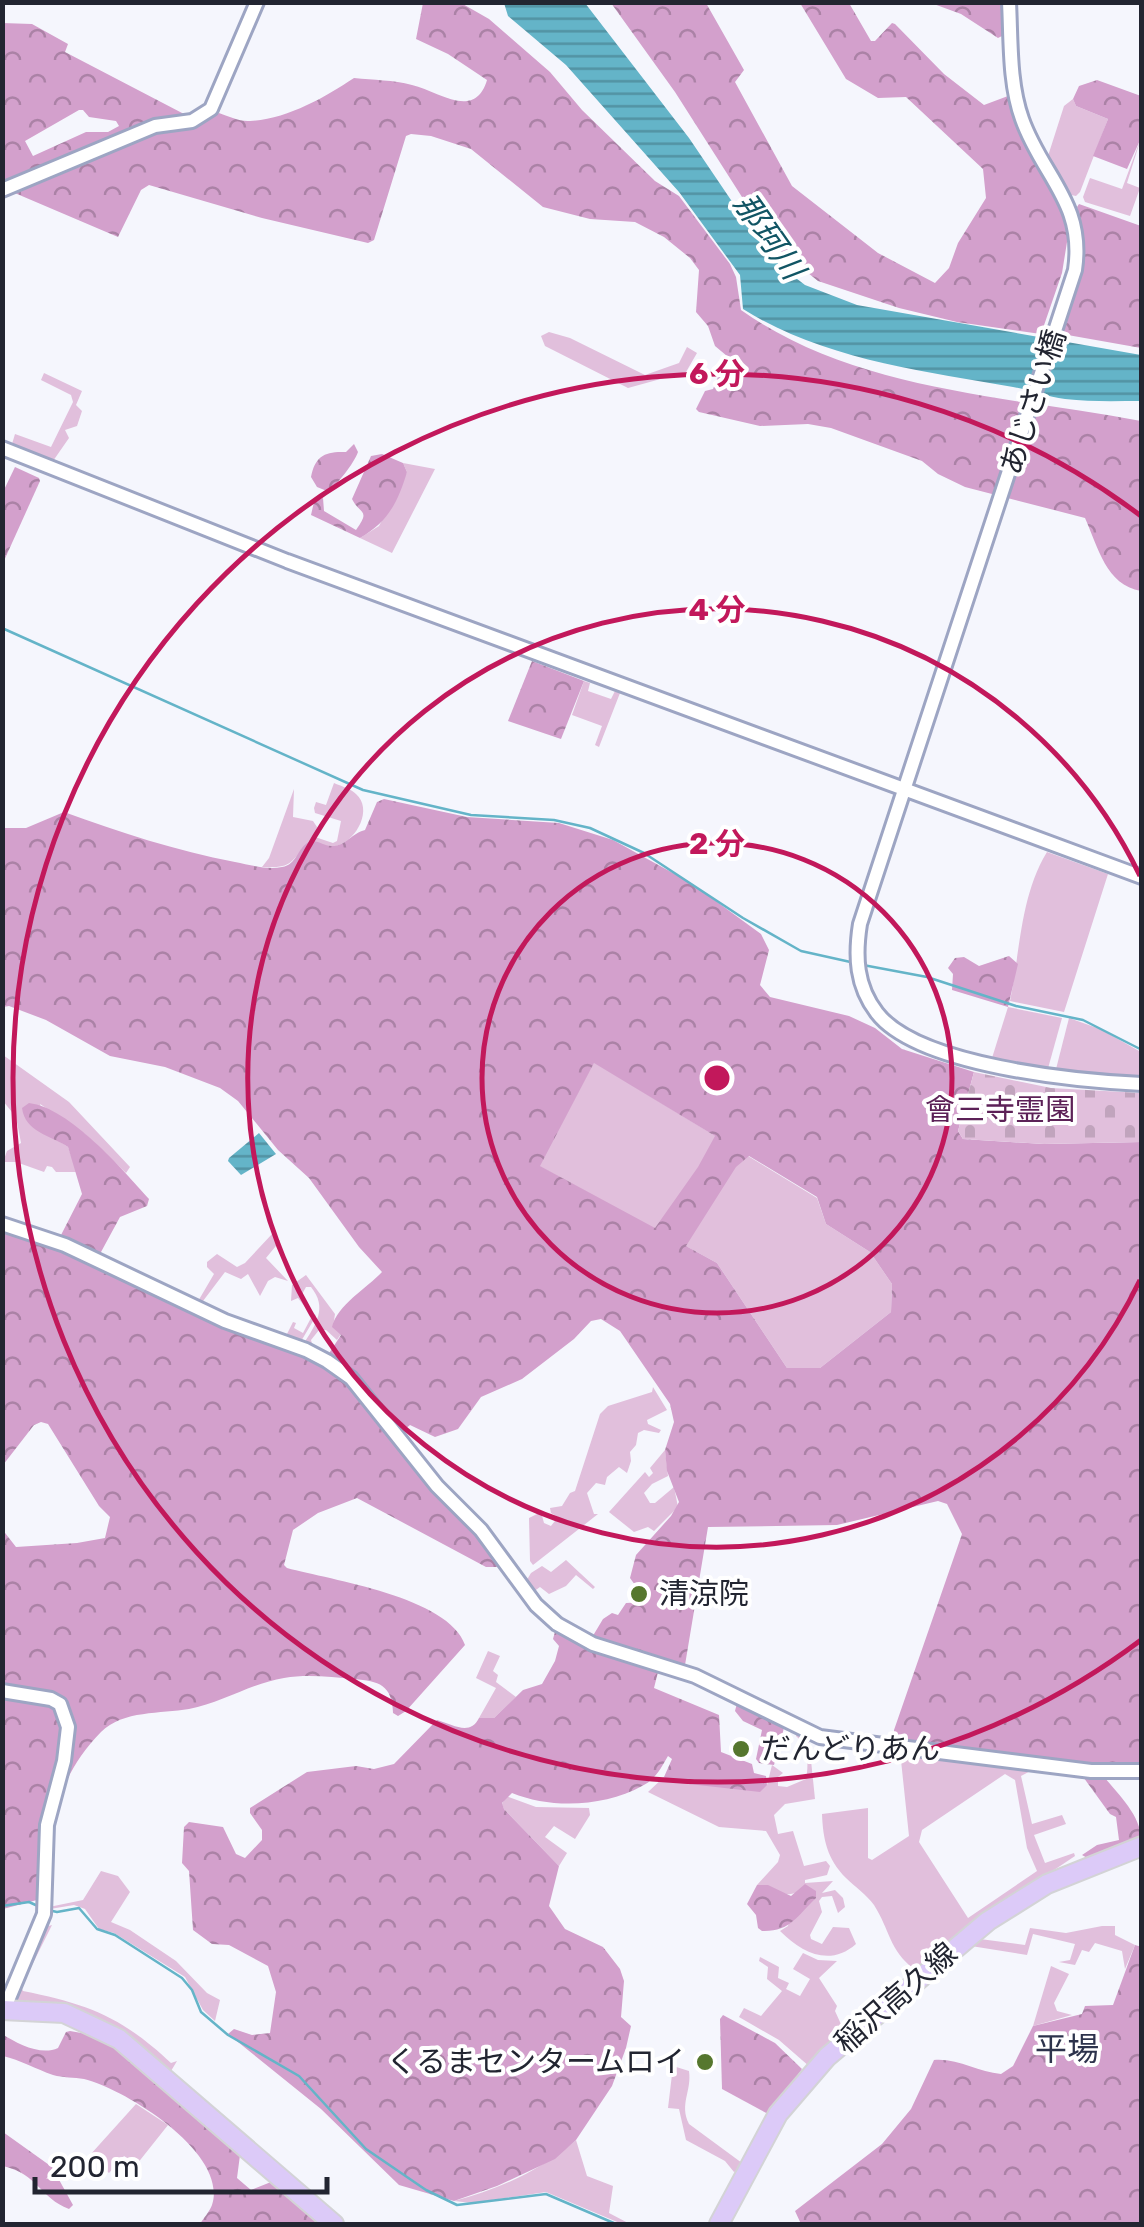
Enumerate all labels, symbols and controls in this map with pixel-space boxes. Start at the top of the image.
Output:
water label: 那珂川 [726,186,814,289]
street label: あじさい橋 [993,325,1073,479]
text: 6 分 [689,356,745,392]
text: 4 分 [689,592,745,628]
text: 2 分 [689,826,745,862]
centre of rings [699,1060,735,1096]
park label: 會三寺霊園 [925,1092,1075,1128]
place label: 清涼院 [659,1576,749,1612]
marker: 清涼院 [628,1583,650,1605]
place label: だんどりあん [761,1731,940,1767]
marker: だんどりあん [730,1738,752,1760]
street label: 稲沢高久線 [828,1935,964,2061]
district label: 平場 [1035,2030,1099,2068]
place label: くるまセンタームロイ [387,2044,685,2080]
marker: くるまセンタームロイ [694,2051,716,2073]
scale bar [35,2132,328,2194]
text: 200 m [50,2149,140,2185]

